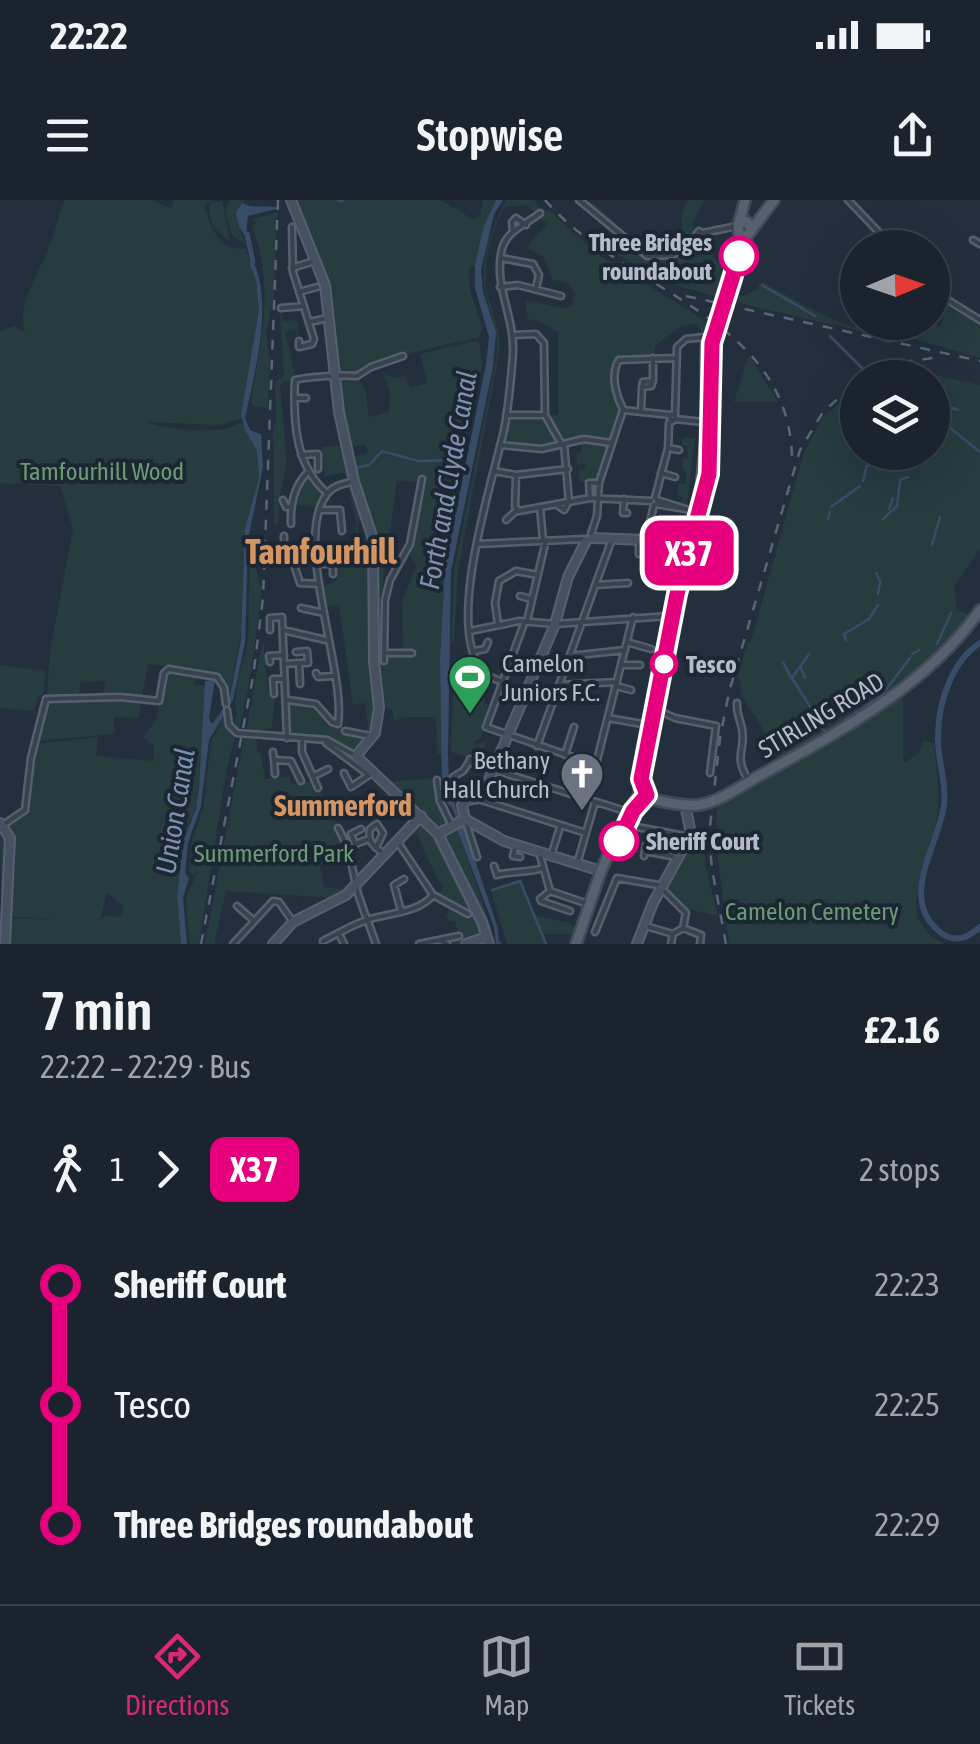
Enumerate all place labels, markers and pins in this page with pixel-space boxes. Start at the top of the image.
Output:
place label: Three Bridges roundabout [589,228,713,285]
marker: Three Bridges roundabout [720,237,758,275]
place label: Camelon Juniors F.C. [502,649,600,706]
place label: Tesco [686,650,737,678]
marker: Tesco [651,651,677,677]
sports icon: Camelon Juniors F.C. [447,654,493,715]
place label: Bethany Hall Church [443,746,550,803]
church icon: Bethany Hall Church [559,751,605,812]
marker: Sheriff Court [600,822,638,860]
place label: Sheriff Court [646,827,760,855]

